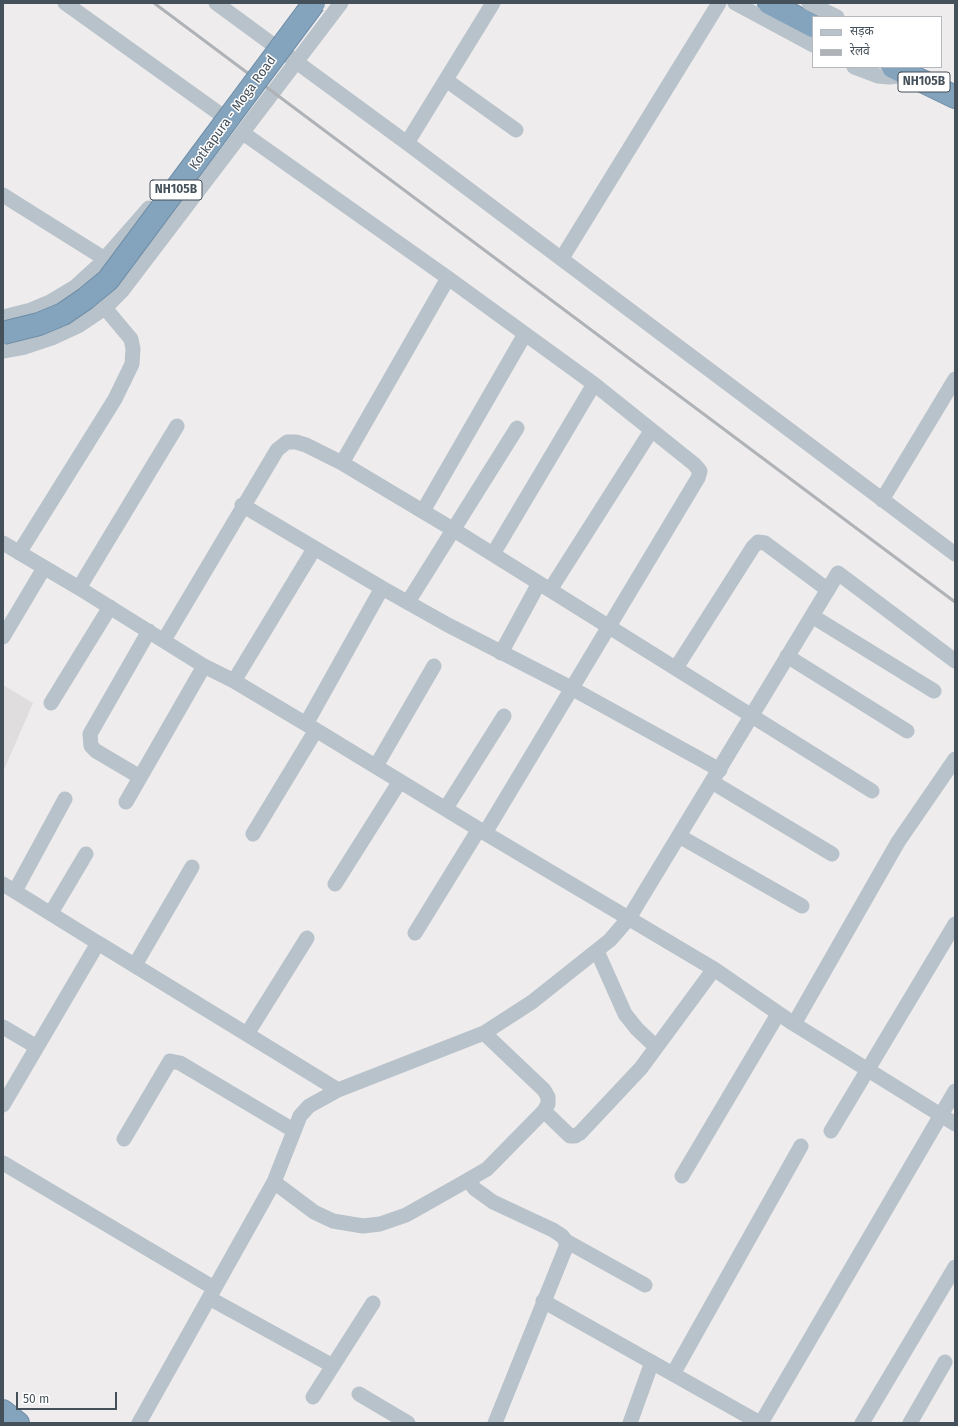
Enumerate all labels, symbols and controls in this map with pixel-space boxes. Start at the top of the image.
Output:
legend [812,16,942,68]
text: सड़क [850,24,874,38]
text: रेलवे [850,44,870,58]
street label: Kotkapura - Moga Road [186,53,280,173]
road number: NH105B [898,72,950,92]
road number: NH105B [150,180,202,200]
scale bar [18,1384,119,1410]
text: 50 m [23,1392,49,1406]

